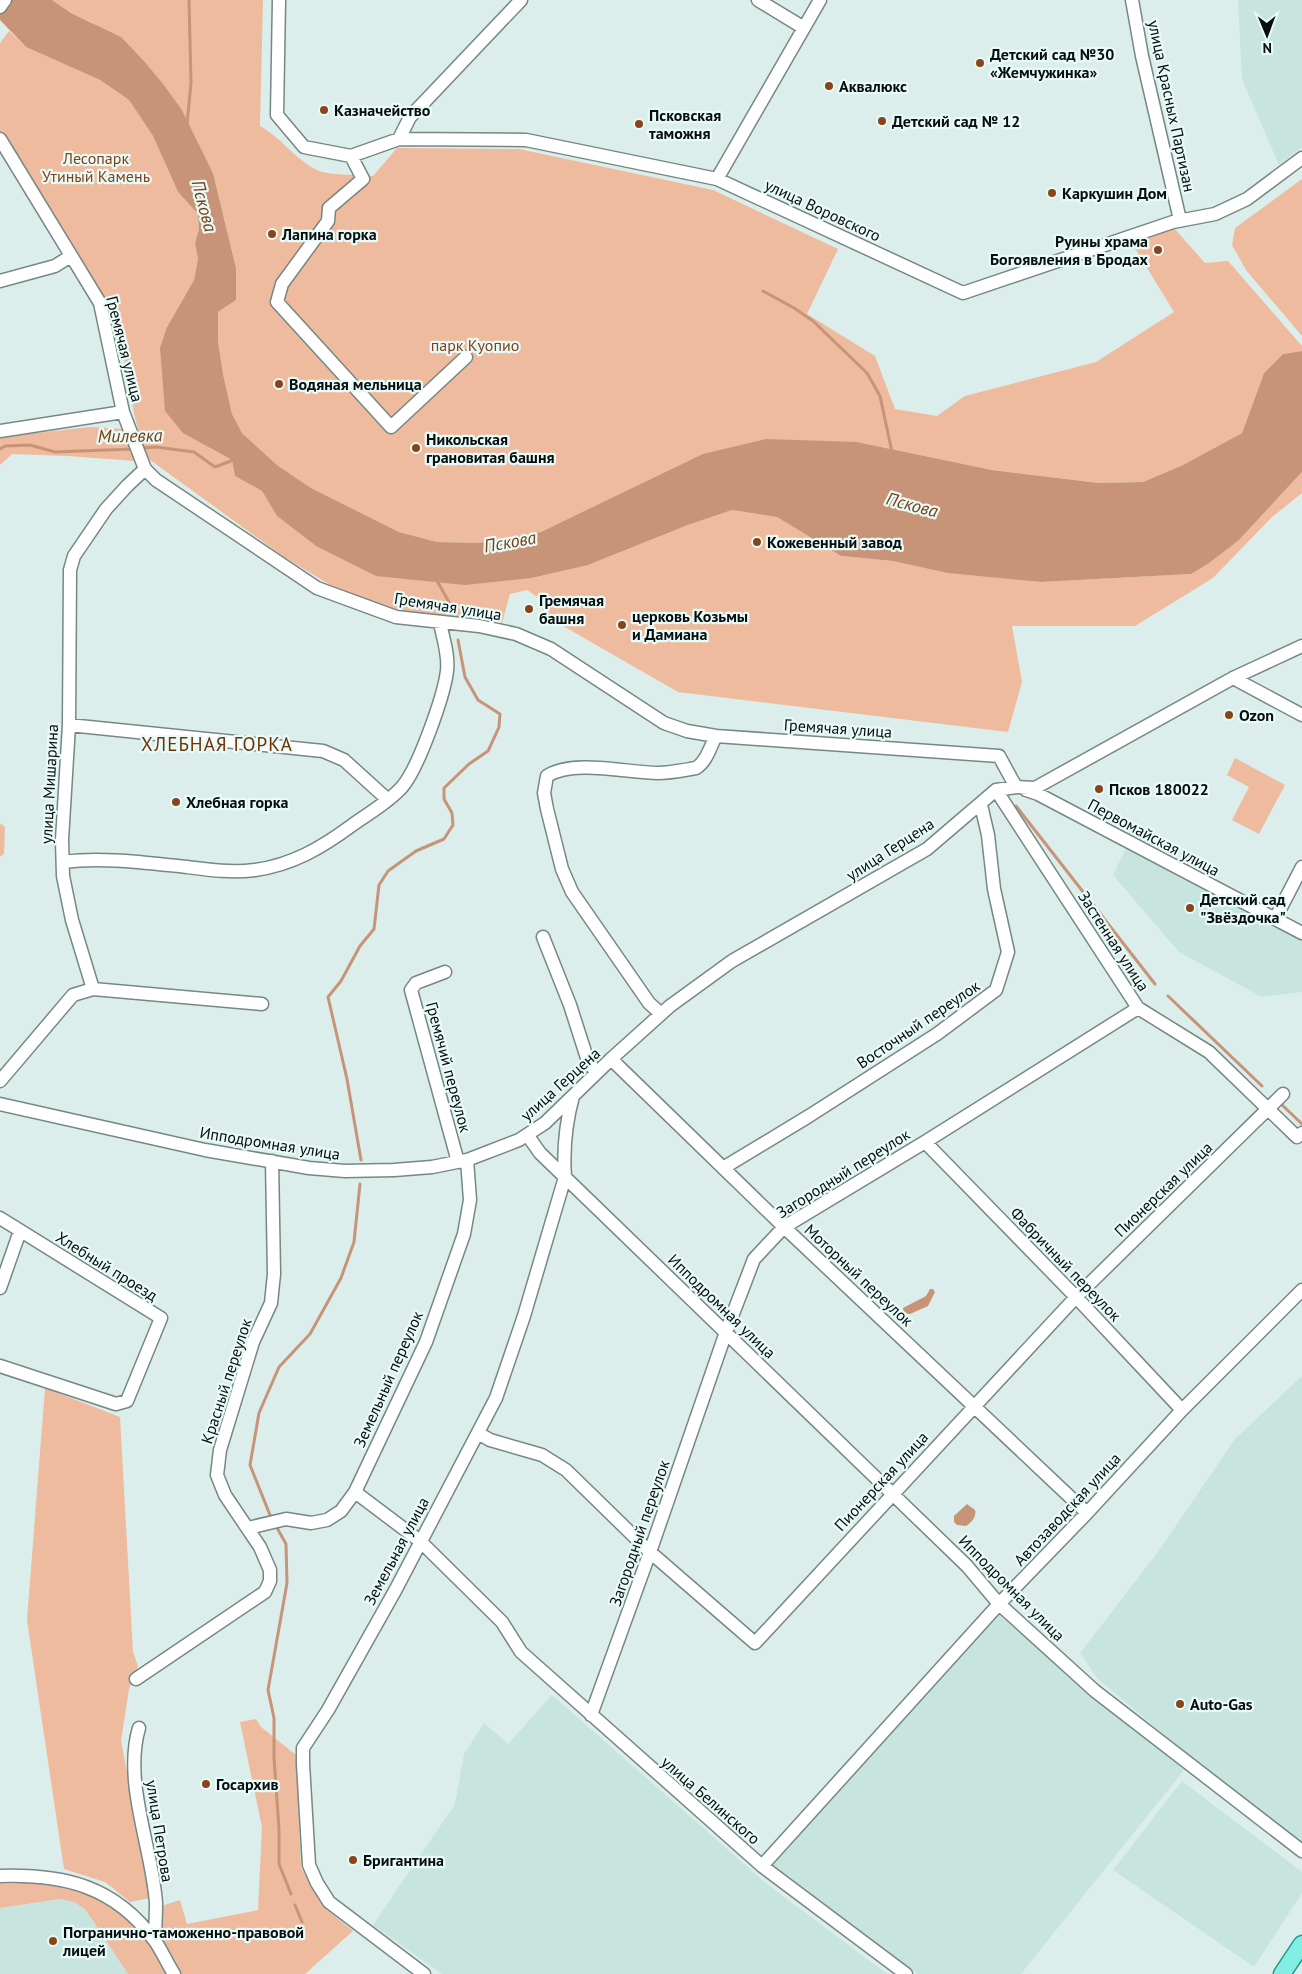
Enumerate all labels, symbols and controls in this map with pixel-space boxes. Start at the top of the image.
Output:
north arrow [1242,10,1292,60]
street label: улица Красных Партизан [1144,18,1200,194]
text: N [1262,39,1272,57]
place label: Детский сад №30 «Жемчужинка» [990,44,1114,82]
marker: Детский сад №30 «Жемчужинка» [974,57,986,69]
place label: Аквалюкс [839,76,907,96]
marker: Аквалюкс [823,80,835,92]
place label: Казначейство [334,100,431,120]
marker: Казначейство [318,104,330,116]
place label: Псковская таможня [649,105,721,143]
place label: Детский сад № 12 [892,111,1020,131]
marker: Детский сад № 12 [876,115,888,127]
marker: Псковская таможня [633,118,645,130]
park label: Лесопарк Утиный Камень [42,148,150,186]
street label: улица Воровского [762,174,884,246]
water label: Пскова [187,177,222,235]
place label: Каркушин Дом [1062,183,1167,203]
marker: Каркушин Дом [1046,187,1058,199]
place label: Лапина горка [281,224,377,244]
marker: Лапина горка [266,228,278,240]
place label: Руины храма Богоявления в Бродах [990,231,1149,269]
marker: Руины храма Богоявления в Бродах [1152,244,1164,256]
street label: Гремячая улица [102,294,148,404]
park label: парк Куопио [431,335,519,355]
place label: Водяная мельница [289,374,422,394]
marker: Водяная мельница [273,378,285,390]
water label: Милевка [97,423,163,448]
place label: Никольская грановитая башня [426,429,555,467]
marker: Никольская грановитая башня [410,442,422,454]
water label: Пскова [884,487,941,523]
water label: Пскова [482,526,538,557]
place label: Кожевенный завод [767,532,902,552]
marker: Кожевенный завод [751,536,763,548]
street label: Гремячая улица [393,588,503,624]
place label: Гремячая башня [539,590,604,628]
marker: Гремячая башня [523,603,535,615]
place label: церковь Козьмы и Дамиана [632,606,748,644]
marker: церковь Козьмы и Дамиана [616,619,628,631]
place label: Ozon [1239,705,1274,725]
marker: Ozon [1223,709,1235,721]
street label: Гремячая улица [783,714,893,742]
street label: улица Мишарина [36,724,62,844]
district label: ХЛЕБНАЯ ГОРКА [141,732,293,756]
place label: Псков 180022 [1109,779,1209,799]
marker: Псков 180022 [1093,783,1105,795]
place label: Хлебная горка [186,792,288,812]
street label: Первомайская улица [1085,794,1223,880]
marker: Хлебная горка [170,796,182,808]
street label: улица Герцена [842,813,938,885]
street label: Застенная улица [1074,887,1154,995]
place label: Детский сад "Звёздочка" [1200,889,1286,927]
marker: Детский сад "Звёздочка" [1184,902,1196,914]
street label: Восточный переулок [853,975,984,1073]
street label: Гремячий переулок [422,1000,476,1135]
street label: улица Герцена [516,1043,604,1125]
street label: Ипподромная улица [198,1122,342,1164]
street label: Загородный переулок [773,1124,914,1222]
street label: Пионерская улица [1110,1137,1216,1241]
street label: Фабричный переулок [1006,1203,1126,1326]
street label: Моторный переулок [801,1220,918,1331]
street label: Хлебный проезд [52,1227,162,1305]
street label: Ипподромная улица [664,1250,780,1362]
street label: Земельный переулок [349,1307,427,1450]
street label: Красный переулок [196,1316,256,1446]
street label: Пионерская улица [830,1427,932,1535]
street label: Автозаводская улица [1009,1448,1125,1570]
street label: Загородный переулок [605,1457,674,1609]
street label: Земельная улица [359,1494,433,1608]
street label: Ипподромная улица [955,1531,1069,1645]
place label: Auto-Gas [1190,1694,1253,1714]
marker: Auto-Gas [1174,1698,1186,1710]
street label: улица Белинского [657,1752,765,1848]
place label: Госархив [216,1774,279,1794]
street label: улица Петрова [142,1778,178,1884]
marker: Госархив [200,1778,212,1790]
place label: Бригантина [363,1850,444,1870]
marker: Бригантина [347,1854,359,1866]
place label: Погранично-таможенно-правовой лицей [62,1922,304,1960]
marker: Погранично-таможенно-правовой лицей [47,1935,59,1947]

